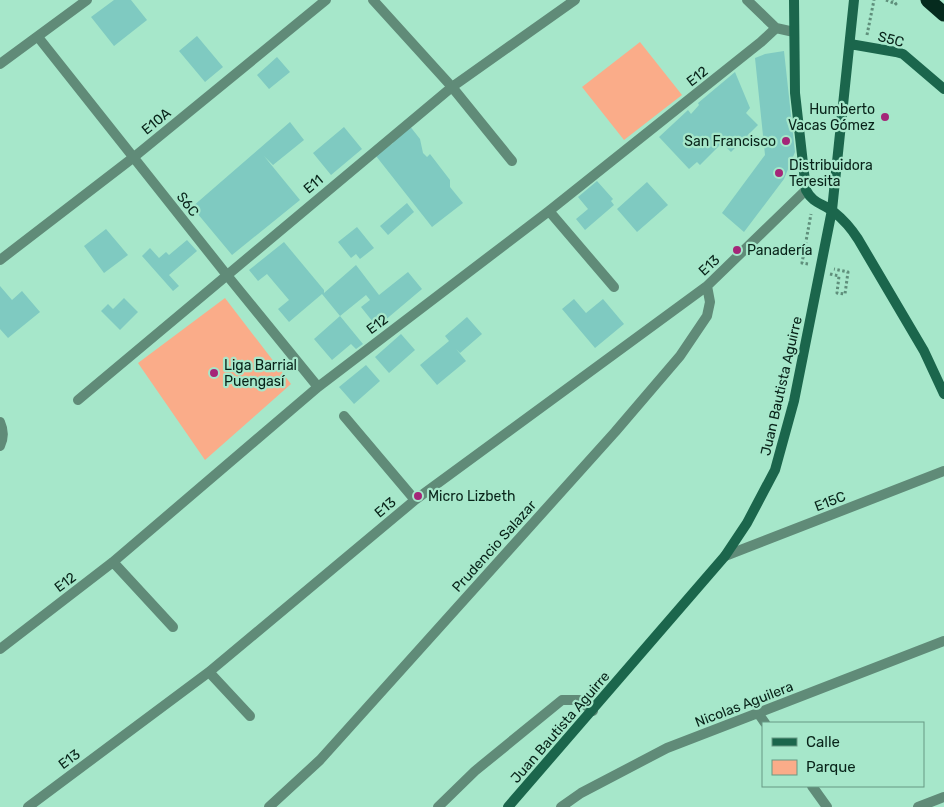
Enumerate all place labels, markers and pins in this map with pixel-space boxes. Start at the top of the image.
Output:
place label: Humberto Vacas Gómez [788,101,875,134]
marker: Humberto Vacas Gómez [879,111,891,123]
place label: San Francisco [684,133,776,150]
marker: San Francisco [780,135,792,147]
place label: Distribuidora Teresita [789,157,873,190]
marker: Distribuidora Teresita [773,167,785,179]
place label: Panadería [747,242,812,259]
marker: Panadería [731,244,743,256]
place label: Liga Barrial Puengasí [224,357,297,390]
marker: Liga Barrial Puengasí [208,367,220,379]
place label: Micro Lizbeth [428,488,515,505]
marker: Micro Lizbeth [412,490,424,502]

